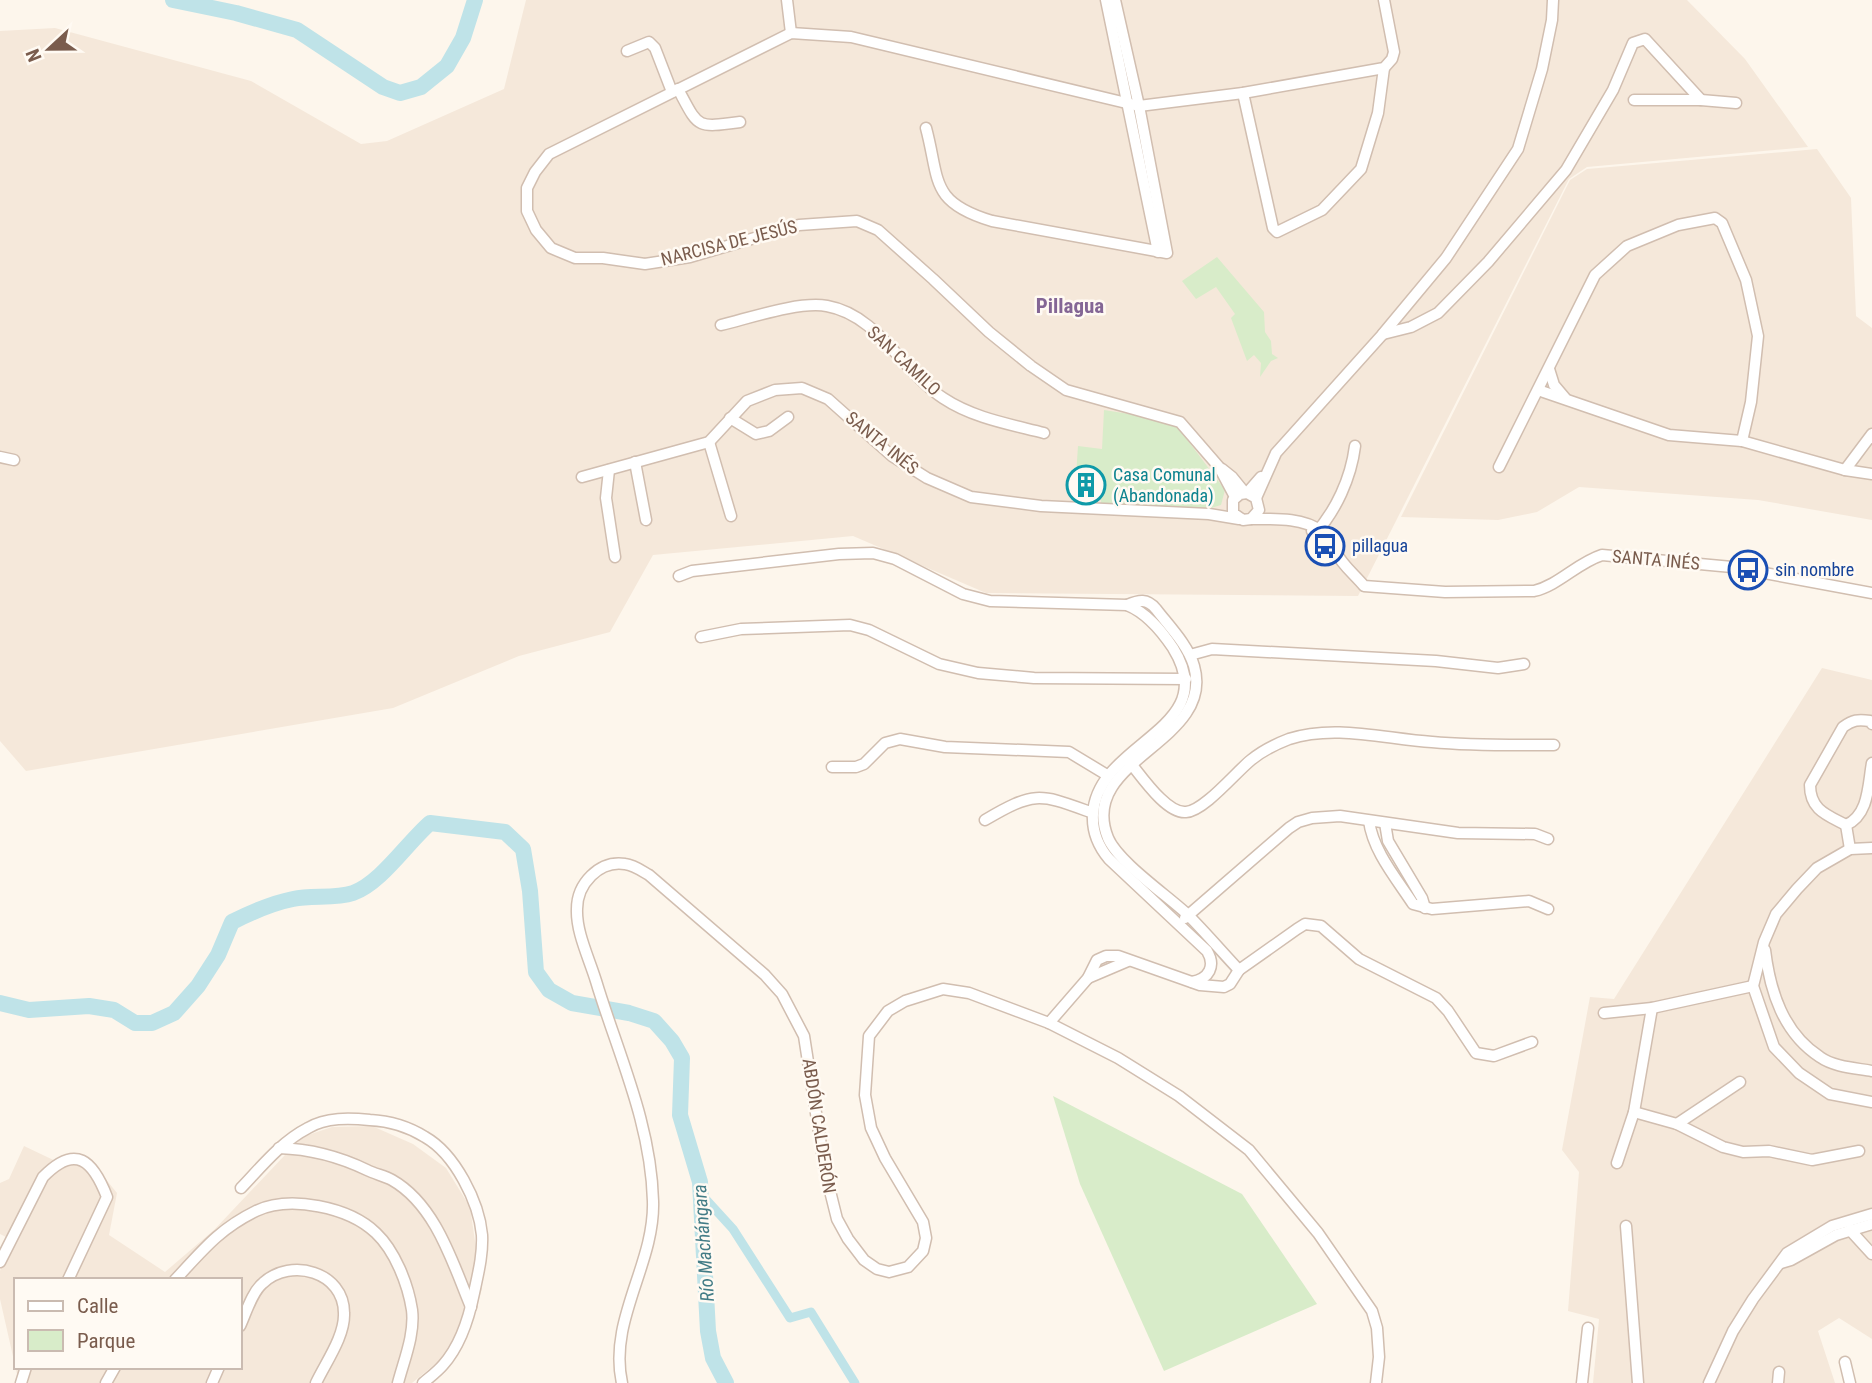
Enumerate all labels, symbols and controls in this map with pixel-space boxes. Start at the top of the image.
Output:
north arrow [14,14,84,84]
text: N [21,45,47,65]
street label: NARCISA DE JESÚS [659,215,799,270]
district label: Pillagua [1036,294,1104,318]
street label: SAN CAMILO [863,321,945,400]
street label: SANTA INÉS [842,407,923,478]
building icon: Casa Comunal (Abandonada) [1065,464,1107,506]
place label: Casa Comunal (Abandonada) [1113,464,1216,507]
bus stop icon: pillagua [1304,525,1346,567]
place label: pillagua [1352,535,1408,556]
street label: SANTA INÉS [1611,545,1701,574]
bus stop icon: sin nombre [1727,549,1769,591]
place label: sin nombre [1775,559,1854,580]
street label: ABDÓN CALDERÓN [798,1057,841,1195]
water label: Río Machángara [688,1183,719,1302]
legend [14,1278,242,1369]
text: Calle [77,1294,119,1318]
text: Parque [77,1329,135,1353]

